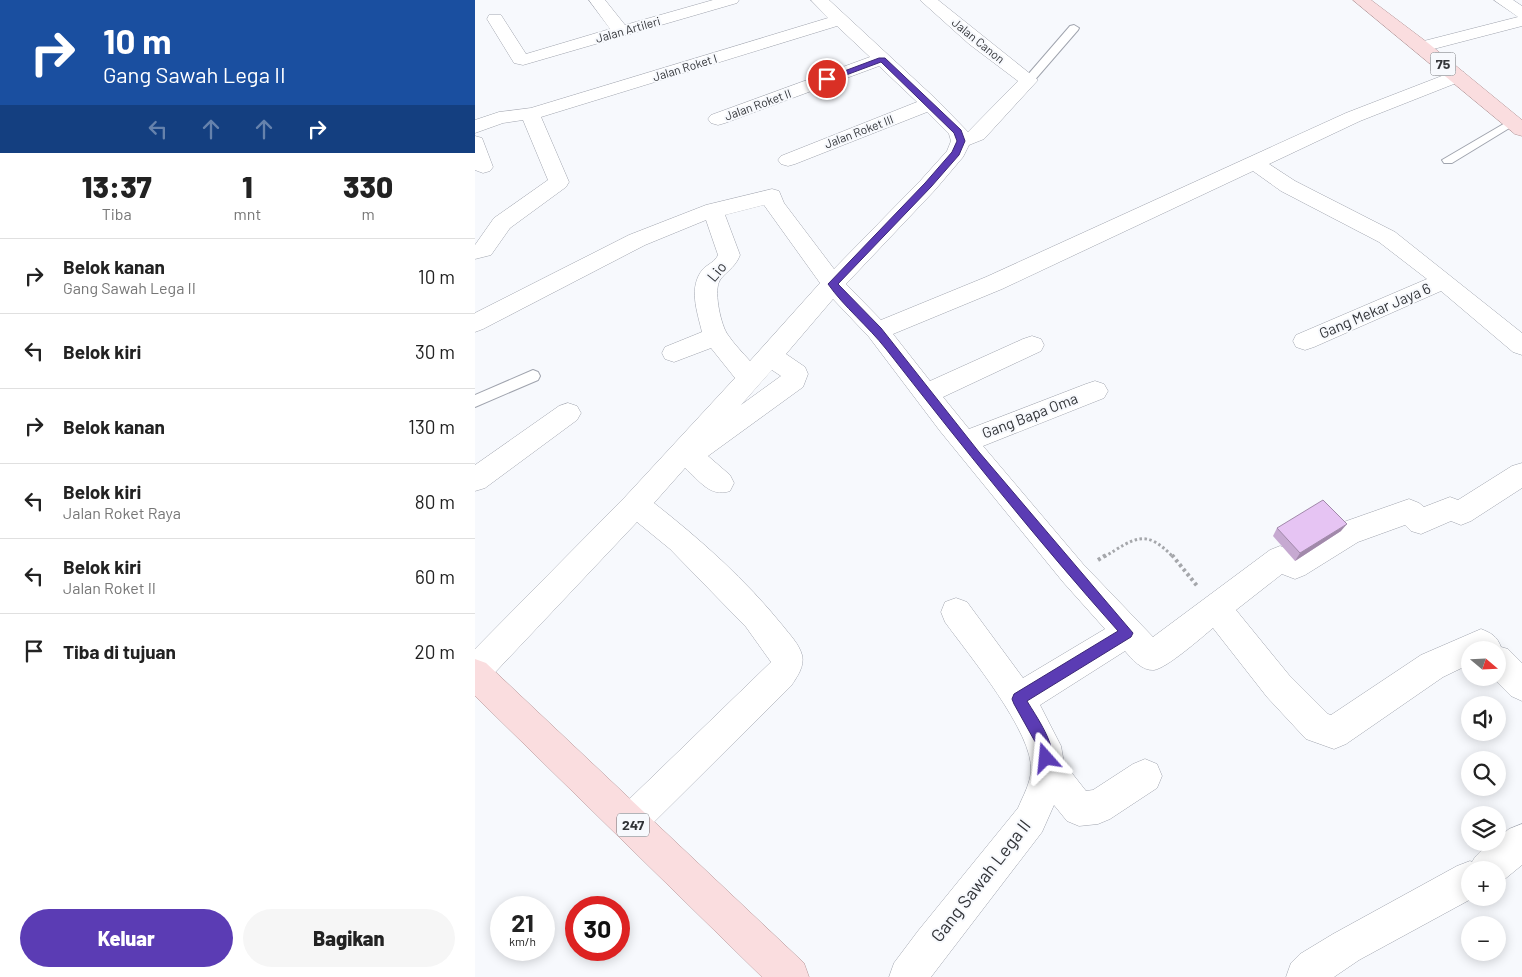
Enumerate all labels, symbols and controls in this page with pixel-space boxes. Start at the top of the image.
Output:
street label: Jalan Artileri [594,13,662,45]
street label: Jalan Canon [950,15,1008,66]
text: 10 m [103,19,172,61]
icon: right [20,20,85,85]
street label: Jalan Roket I [651,51,719,83]
road number: 75 [1431,52,1455,76]
pin [806,58,848,100]
text: Gang Sawah Lega II [103,61,286,87]
icon: arrive [813,65,841,93]
street label: Jalan Roket II [722,86,793,123]
street label: Jalan Roket III [822,111,895,151]
icon: left [144,115,172,143]
icon: ahead [197,115,225,143]
icon: ahead [250,115,278,143]
icon: right [303,115,331,143]
text: 13:37 [82,168,152,204]
text: 1 [242,168,253,204]
text: 330 [343,168,393,204]
text: Tiba [102,204,132,223]
text: mnt [234,204,261,223]
text: m [362,204,375,223]
text: Belok kanan [63,255,165,278]
street label: Lio [703,258,730,285]
icon: right [20,262,48,290]
text: 10 m [418,265,455,288]
text: Gang Sawah Lega II [63,278,196,297]
street label: Gang Mekar Jaya 6 [1316,278,1433,342]
icon: left [20,337,48,365]
text: Belok kiri [63,340,141,363]
text: 30 m [415,340,455,363]
street label: Gang Bapa Oma [979,389,1080,442]
icon: right [20,412,48,440]
text: Belok kanan [63,415,165,438]
text: 130 m [408,415,455,438]
text: Belok kiri [63,480,141,503]
icon: left [20,487,48,515]
text: 80 m [415,490,455,513]
text: Jalan Roket Raya [63,503,181,522]
text: Belok kiri [63,555,141,578]
icon: left [20,562,48,590]
text: 60 m [415,565,455,588]
text: Jalan Roket II [63,578,156,597]
icon: arrive [20,637,48,665]
text: Tiba di tujuan [63,640,176,663]
text: 20 m [415,640,455,663]
north arrow [1461,641,1506,686]
map controls [1461,641,1506,961]
button: sound [1461,696,1506,741]
position arrow [1019,731,1071,783]
button: search [1461,751,1506,796]
button: layers [1461,806,1506,851]
road number: 247 [617,814,649,836]
street label: Gang Sawah Lega II [926,815,1035,946]
button: + [1461,861,1506,906]
speed limit sign: 30 [565,896,630,961]
text: 21 [511,907,534,937]
button: Keluar [20,909,233,967]
button: Bagikan [243,909,455,967]
button: − [1461,916,1506,961]
text: km/h [509,934,536,948]

